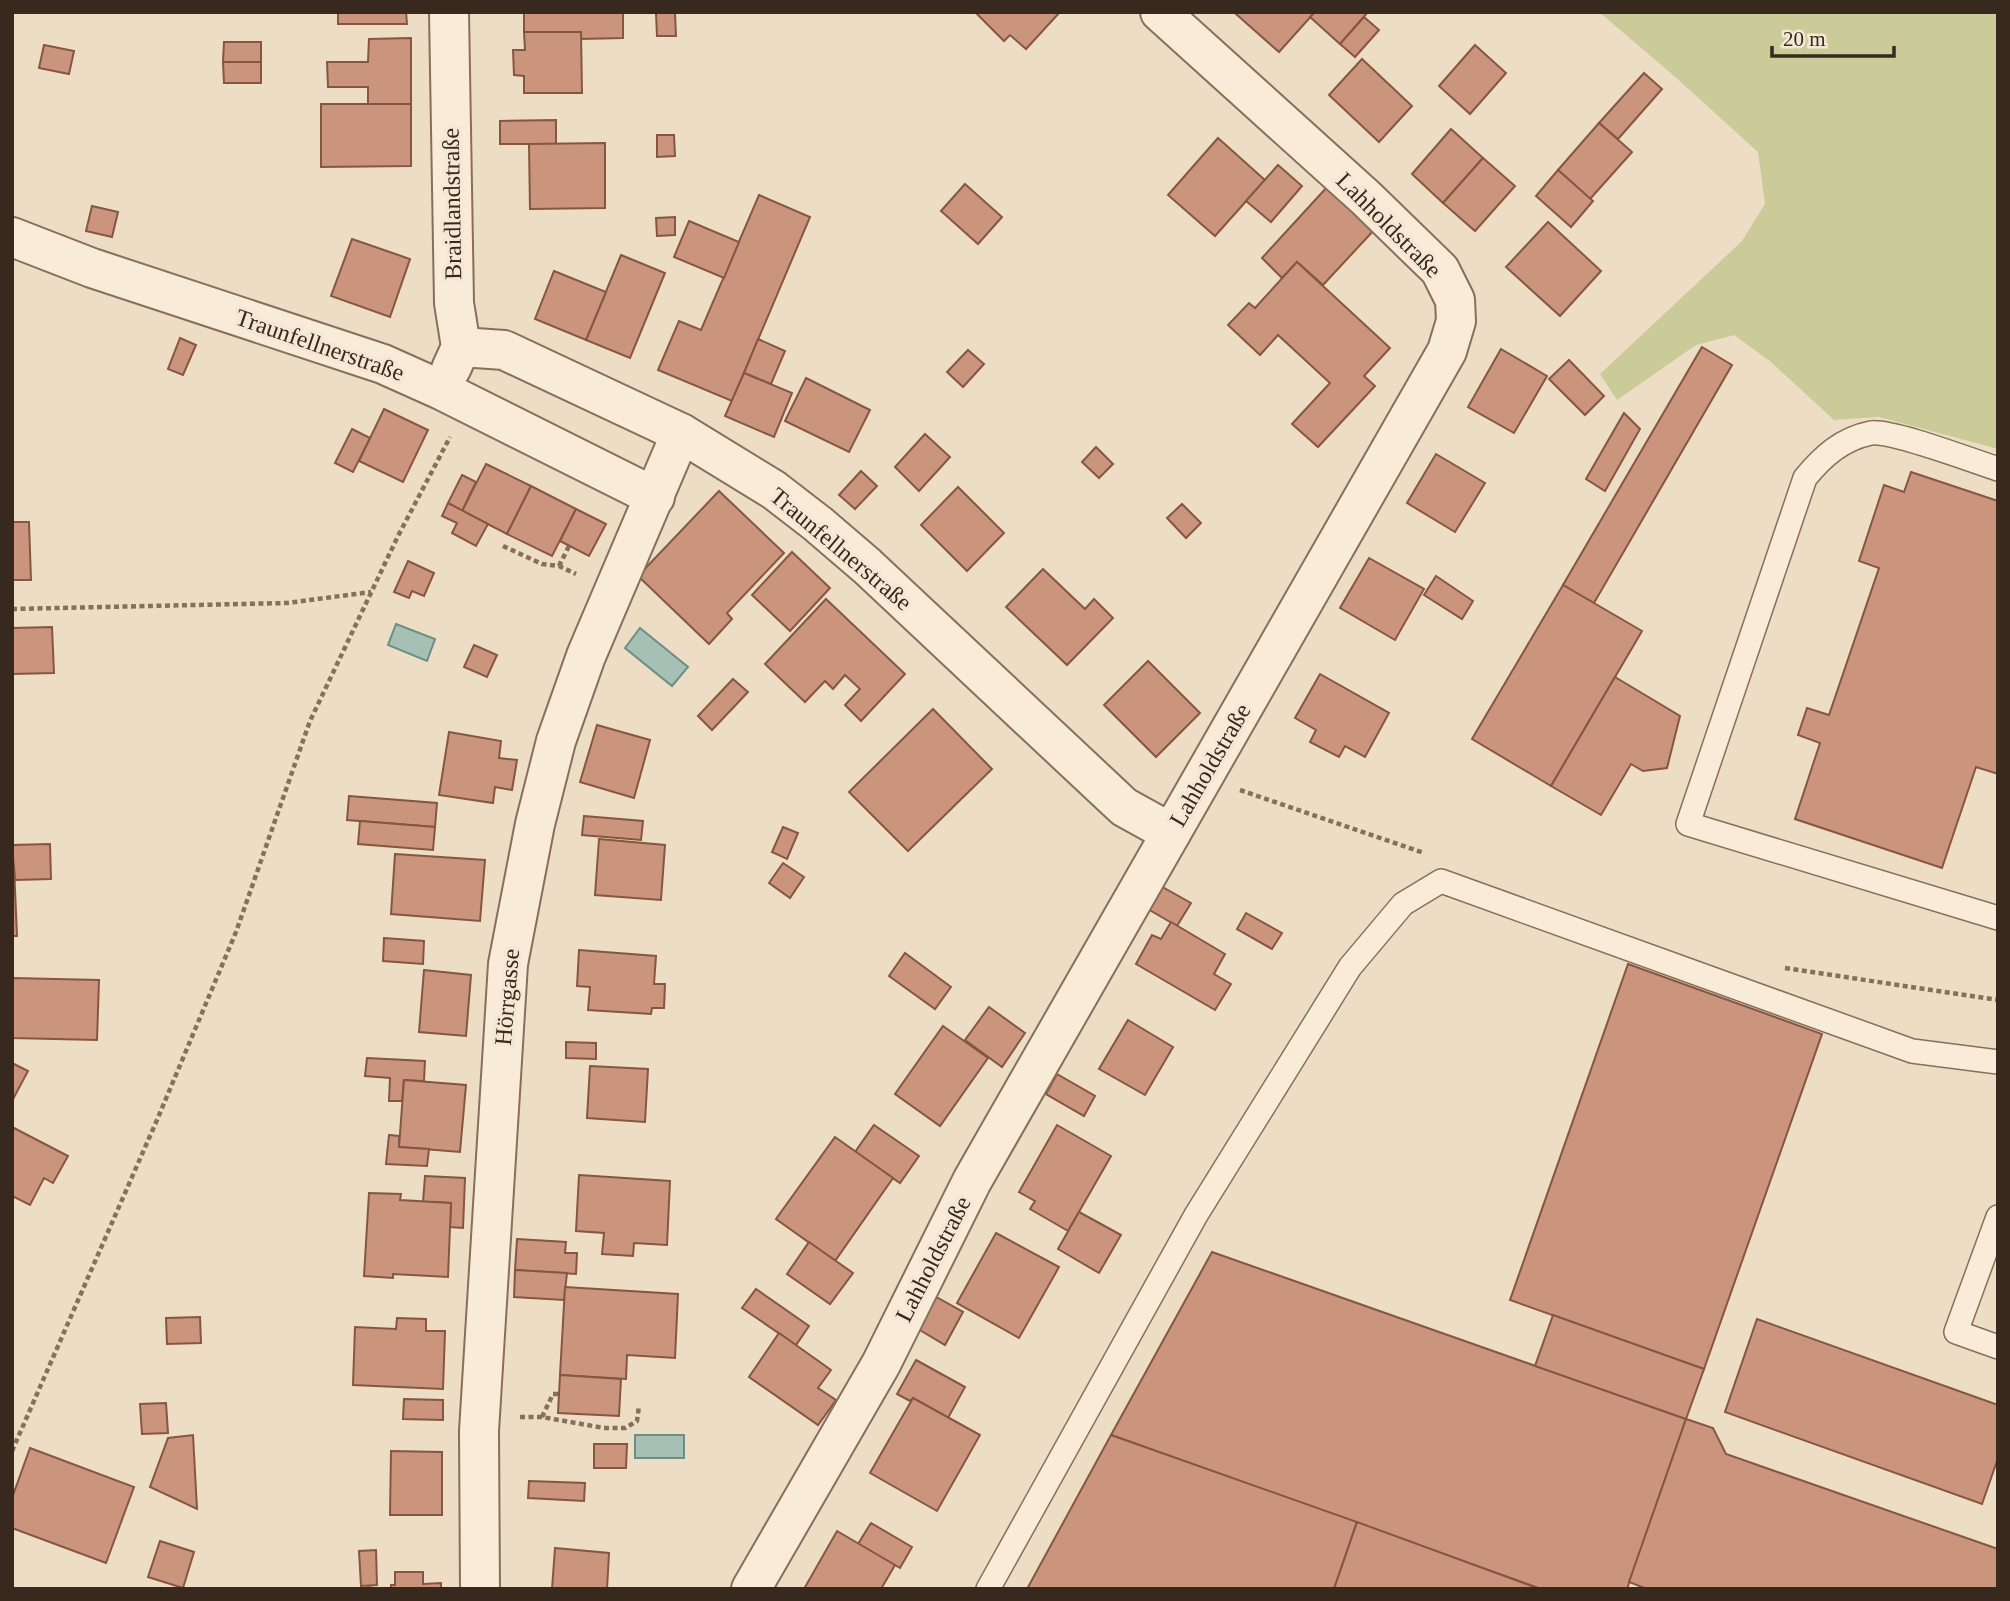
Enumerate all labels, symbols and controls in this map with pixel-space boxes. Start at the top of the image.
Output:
scale bar [1772,14,1895,58]
text: 20 m [1783,27,1826,51]
street label: Braidlandstraße [438,128,466,280]
street label: Lahholdstraße [1331,167,1447,283]
street label: Traunfellnerstraße [232,304,408,386]
street label: Traunfellnerstraße [765,482,917,616]
street label: Lahholdstraße [1164,699,1256,831]
street label: Hörrgasse [490,948,524,1046]
street label: Lahholdstraße [890,1192,976,1326]

